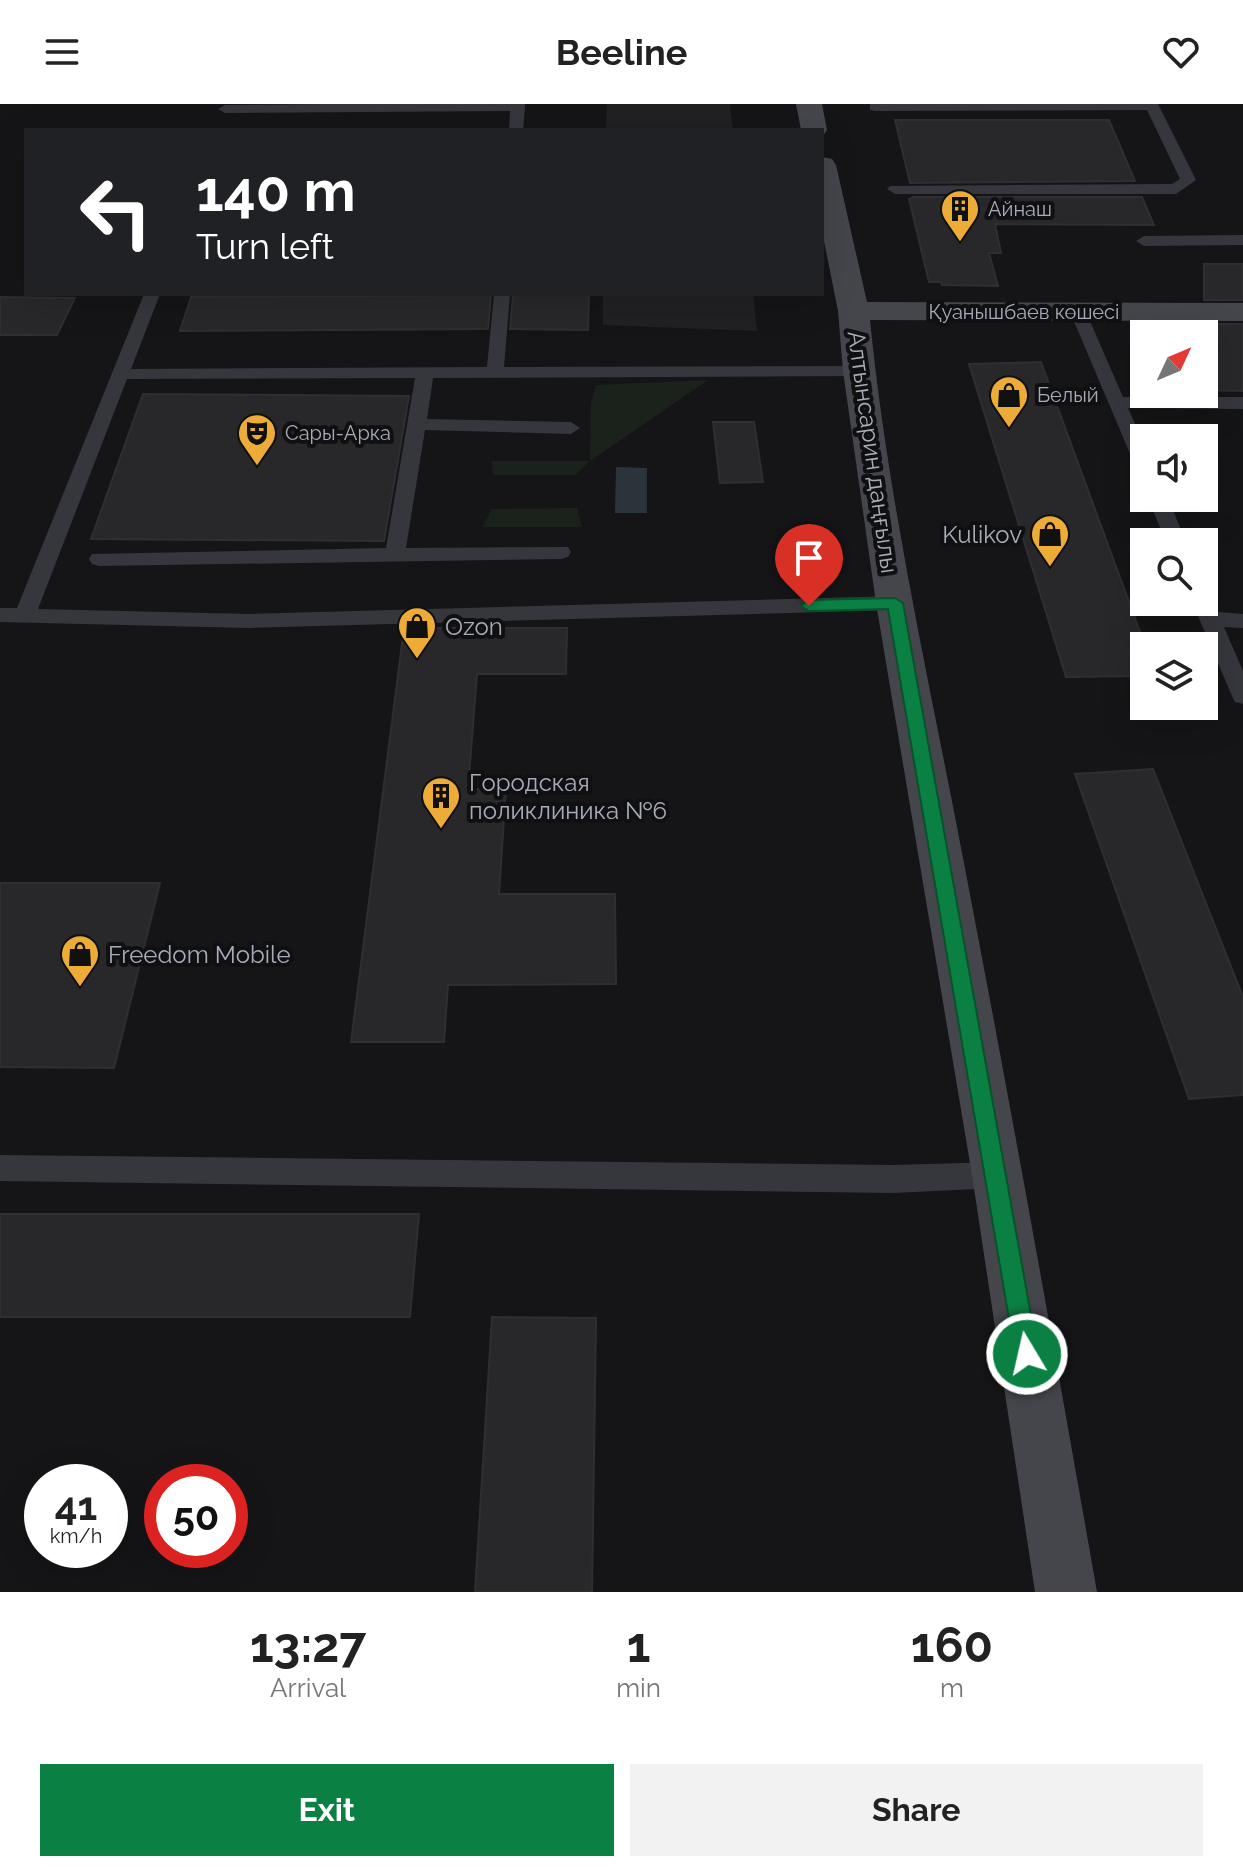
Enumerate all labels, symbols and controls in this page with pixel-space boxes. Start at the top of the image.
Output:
icon: menu [40,30,84,74]
icon: heart [1159,30,1203,74]
text: Beeline [556,31,687,73]
text: 140 m [196,158,356,224]
icon: left [64,160,168,264]
building icon: Айнаш [939,188,981,243]
place label: Айнаш [988,197,1052,221]
text: Turn left [196,225,334,267]
street label: Қуанышбаев көшесі [929,300,1119,324]
north arrow [1130,320,1218,408]
map controls [1130,320,1218,720]
street label: Алтынсарин даңғылы [842,329,904,575]
shop icon: Белый [988,374,1030,429]
place label: Белый [1037,383,1099,407]
theatre icon: Сары-Арка [236,412,278,467]
place label: Сары-Арка [285,421,391,445]
button: sound [1130,424,1218,512]
shop icon: Kulikov [1029,513,1071,568]
place label: Kulikov [942,520,1022,549]
pin [775,524,843,606]
button: search [1130,528,1218,616]
icon: arrive [787,536,831,580]
shop icon: Ozon [396,605,438,660]
place label: Ozon [445,612,503,641]
button: layers [1130,632,1218,720]
place label: Городская поликлиника №6 [469,768,667,825]
building icon: Городская поликлиника №6 [420,775,462,830]
shop icon: Freedom Mobile [59,933,101,988]
place label: Freedom Mobile [108,940,291,969]
position arrow [985,1312,1069,1396]
speed limit sign: 50 [144,1464,248,1568]
text: 41 [55,1482,97,1529]
text: km/h [50,1524,102,1548]
text: 13:27 [250,1617,366,1673]
text: 1 [627,1617,650,1673]
text: 160 [911,1617,993,1673]
text: Arrival [270,1673,346,1703]
text: min [616,1673,661,1703]
text: m [940,1673,964,1703]
button: Exit [40,1764,614,1856]
button: Share [630,1764,1203,1856]

